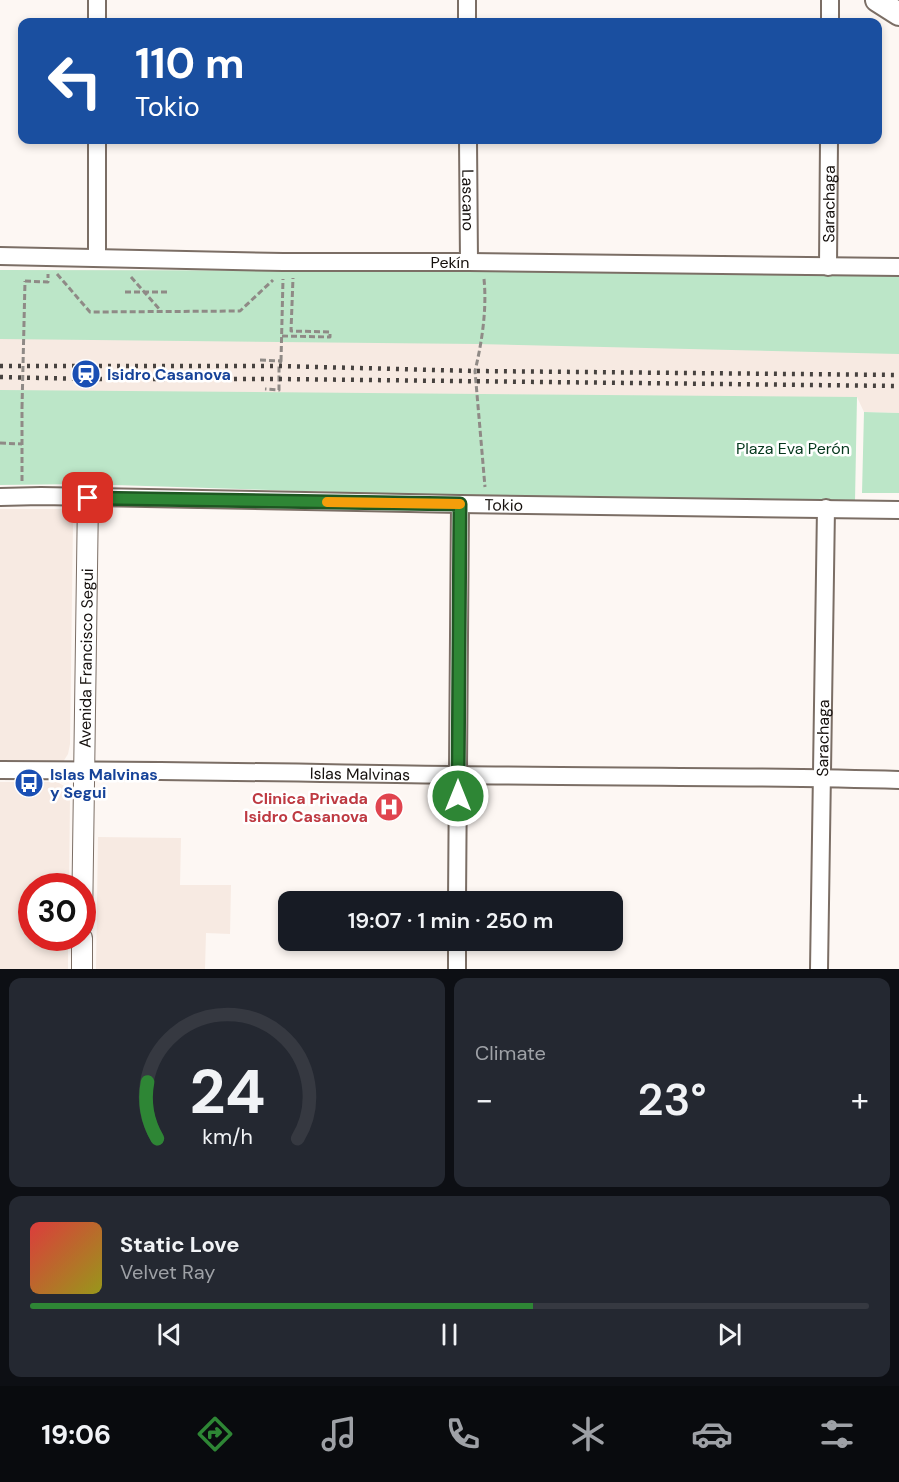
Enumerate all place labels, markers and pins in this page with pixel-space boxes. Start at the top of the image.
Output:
station icon: Isidro Casanova [70,358,102,390]
place label: Isidro Casanova [107,364,231,385]
pin [62,472,113,523]
place label: Islas Malvinas y Segui [50,764,158,803]
bus stop icon: Islas Malvinas y Segui [13,767,45,799]
place label: Clinica Privada Isidro Casanova [244,788,368,827]
hospital icon: Clinica Privada Isidro Casanova [373,791,405,823]

